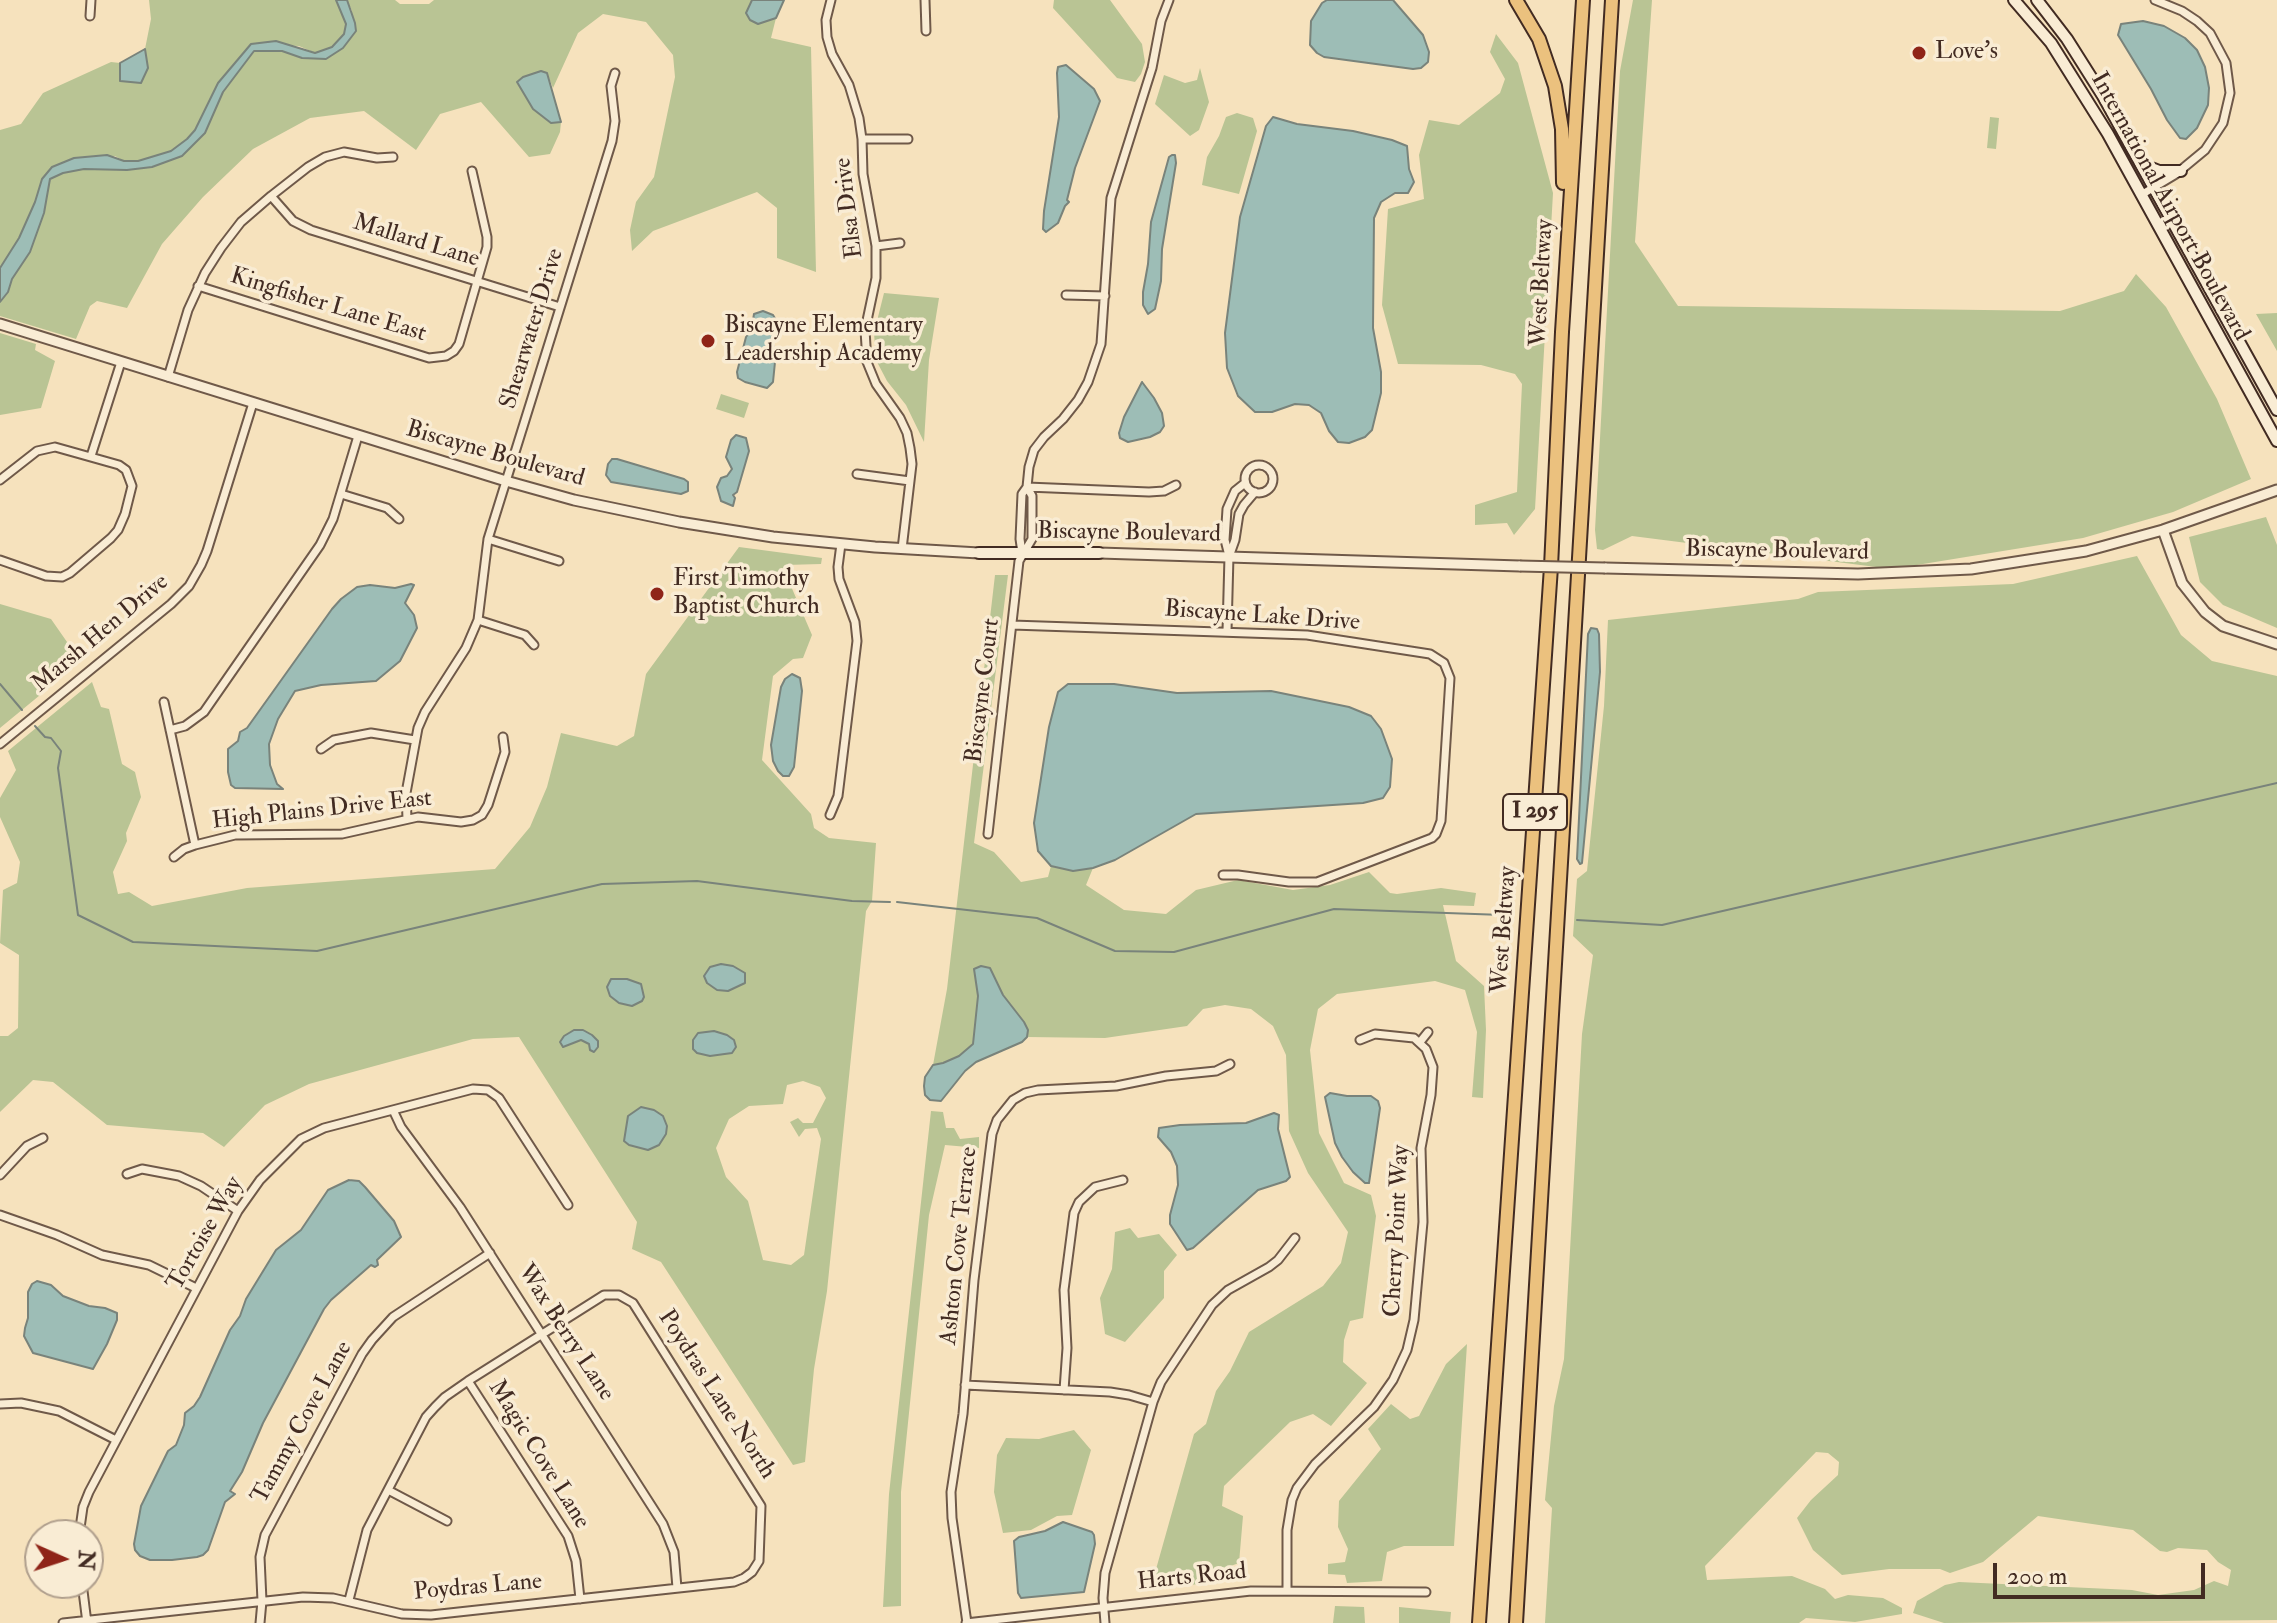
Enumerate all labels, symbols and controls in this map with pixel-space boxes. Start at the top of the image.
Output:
place label: Love's [1935,39,1998,67]
marker: Love's [1910,44,1928,62]
street label: International Airport Boulevard [2083,68,2255,346]
street label: Elsa Drive [830,156,870,260]
street label: Mallard Lane [349,209,483,275]
street label: West Beltway [1525,218,1561,348]
street label: Shearwater Drive [495,245,571,413]
street label: Kingfisher Lane East [227,263,429,349]
place label: Biscayne Elementary Leadership Academy [724,313,923,369]
marker: Biscayne Elementary Leadership Academy [699,332,717,350]
street label: Biscayne Boulevard [403,416,587,494]
street label: Biscayne Boulevard [1037,518,1221,550]
street label: Biscayne Boulevard [1685,536,1869,568]
place label: First Timothy Baptist Church [673,566,819,622]
street label: Marsh Hen Drive [27,568,175,700]
marker: First Timothy Baptist Church [648,585,666,603]
street label: Biscayne Lake Drive [1163,596,1361,638]
street label: Biscayne Court [961,617,1007,765]
street label: High Plains Drive East [211,785,433,837]
road number: I 295 [1503,794,1567,830]
street label: West Beltway [1486,865,1524,995]
street label: Cherry Point Way [1379,1144,1417,1318]
street label: Ashton Cove Terrace [935,1146,985,1346]
street label: Tortoise Way [162,1172,250,1296]
street label: Wax Berry Lane [510,1259,620,1407]
street label: Poydras Lane North [651,1305,781,1485]
street label: Tammy Cove Lane [246,1337,360,1509]
street label: Magic Cove Lane [481,1375,595,1535]
north arrow [24,1519,104,1599]
scale bar [1997,1547,2209,1597]
text: N [71,1550,100,1571]
street label: Harts Road [1136,1558,1248,1598]
text: 200 m [2007,1561,2067,1592]
street label: Poydras Lane [413,1568,543,1608]

